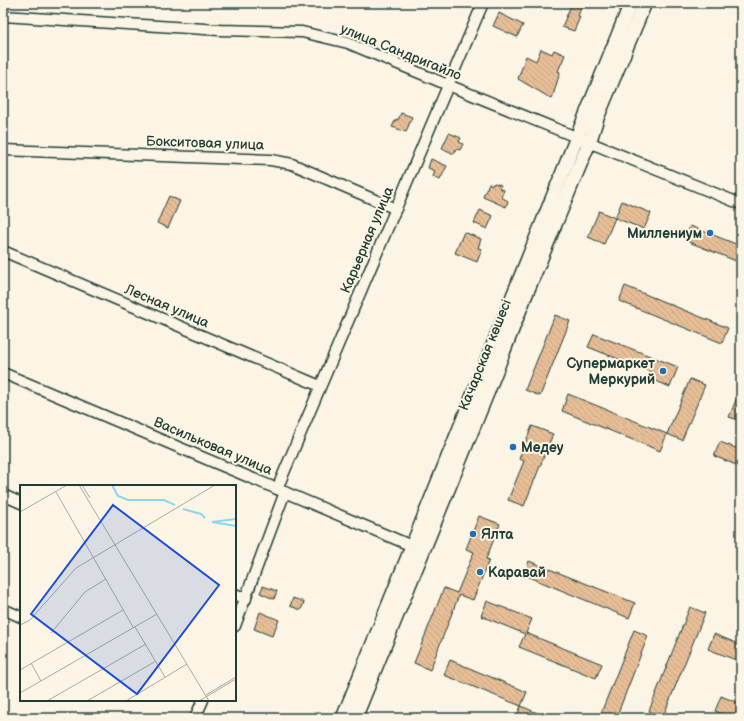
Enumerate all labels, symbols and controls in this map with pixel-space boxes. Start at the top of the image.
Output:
street label: улица Сандригайло [338,20,464,84]
street label: Бокситовая улица [146,132,265,154]
street label: Карьерная улица [337,183,397,296]
place label: Миллениум [627,225,702,242]
marker: Миллениум [705,228,715,238]
street label: Лесная улица [121,280,212,332]
street label: Качарская көшесі [455,297,515,413]
place label: Супермаркет Меркурий [566,355,655,388]
marker: Супермаркет Меркурий [658,366,668,376]
street label: Васильковая улица [151,413,275,479]
place label: Медеу [521,439,564,456]
marker: Медеу [508,442,518,452]
inset map [20,485,236,701]
place label: Ялта [481,526,514,543]
marker: Ялта [468,529,478,539]
place label: Каравай [488,564,546,581]
marker: Каравай [475,567,485,577]

